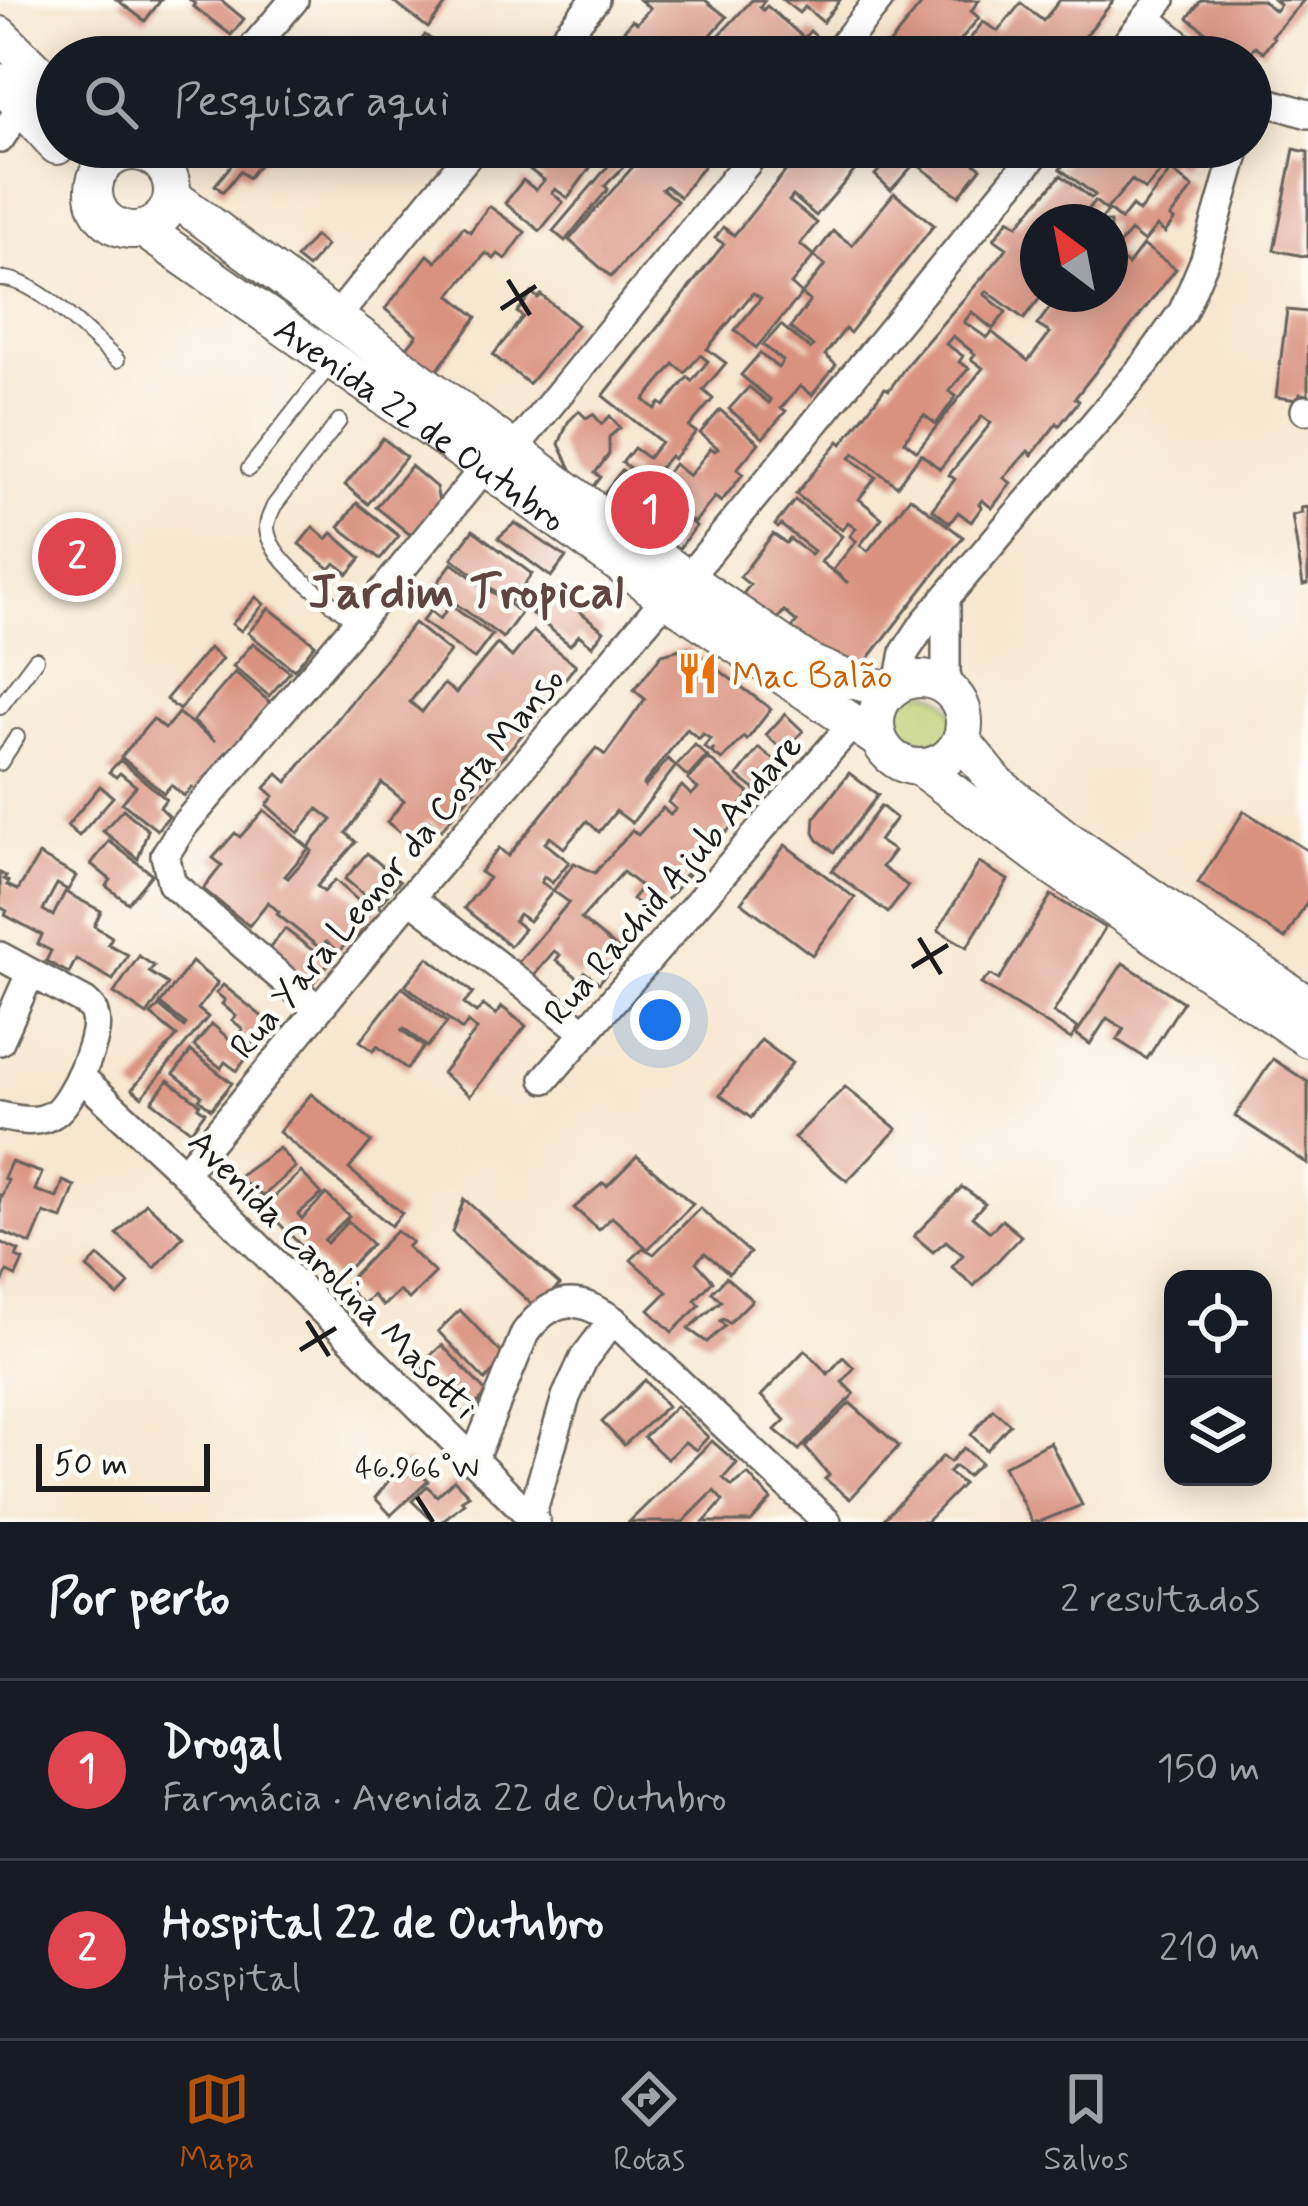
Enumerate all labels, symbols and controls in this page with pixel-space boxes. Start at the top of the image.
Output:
search box [36,36,1272,168]
icon: search [78,69,144,135]
text: Pesquisar aqui [174,73,450,132]
north arrow [1020,204,1128,312]
street label: Avenida 22 de Outubro [264,307,574,545]
pin: 1 [611,465,689,555]
pin: 2 [38,512,116,602]
district label: Jardim Tropical [308,562,624,625]
restaurant icon: Mac Balão [675,651,721,697]
place label: Mac Balão [732,654,893,701]
street label: Rua Yara Leonor da Costa Manso [221,659,577,1070]
street label: Rua Rachid Ajub Andare [535,724,814,1036]
your location [630,990,690,1050]
street label: Avenida Carolina Masotti [176,1120,487,1431]
map controls [1164,1270,1272,1486]
button: locate [1164,1270,1272,1378]
button: layers [1164,1378,1272,1486]
scale bar [36,1438,210,1491]
text: 50 m [54,1443,128,1487]
text: 46.966°W [355,1449,479,1488]
text: Por perto [48,1567,230,1633]
text: 2 resultados [1060,1575,1260,1626]
text: Drogal [162,1715,283,1774]
text: 1 [78,1744,96,1795]
text: 150 m [1157,1744,1260,1795]
text: Farmácia · Avenida 22 de Outubro [162,1774,727,1825]
text: Hospital 22 de Outubro [162,1895,604,1954]
text: 2 [77,1924,97,1975]
text: 210 m [1159,1924,1260,1975]
text: Hospital [162,1954,301,2005]
tab: Mapa [179,2066,255,2182]
tab: Rotas [613,2066,685,2182]
tab: Salvos [1044,2066,1129,2182]

